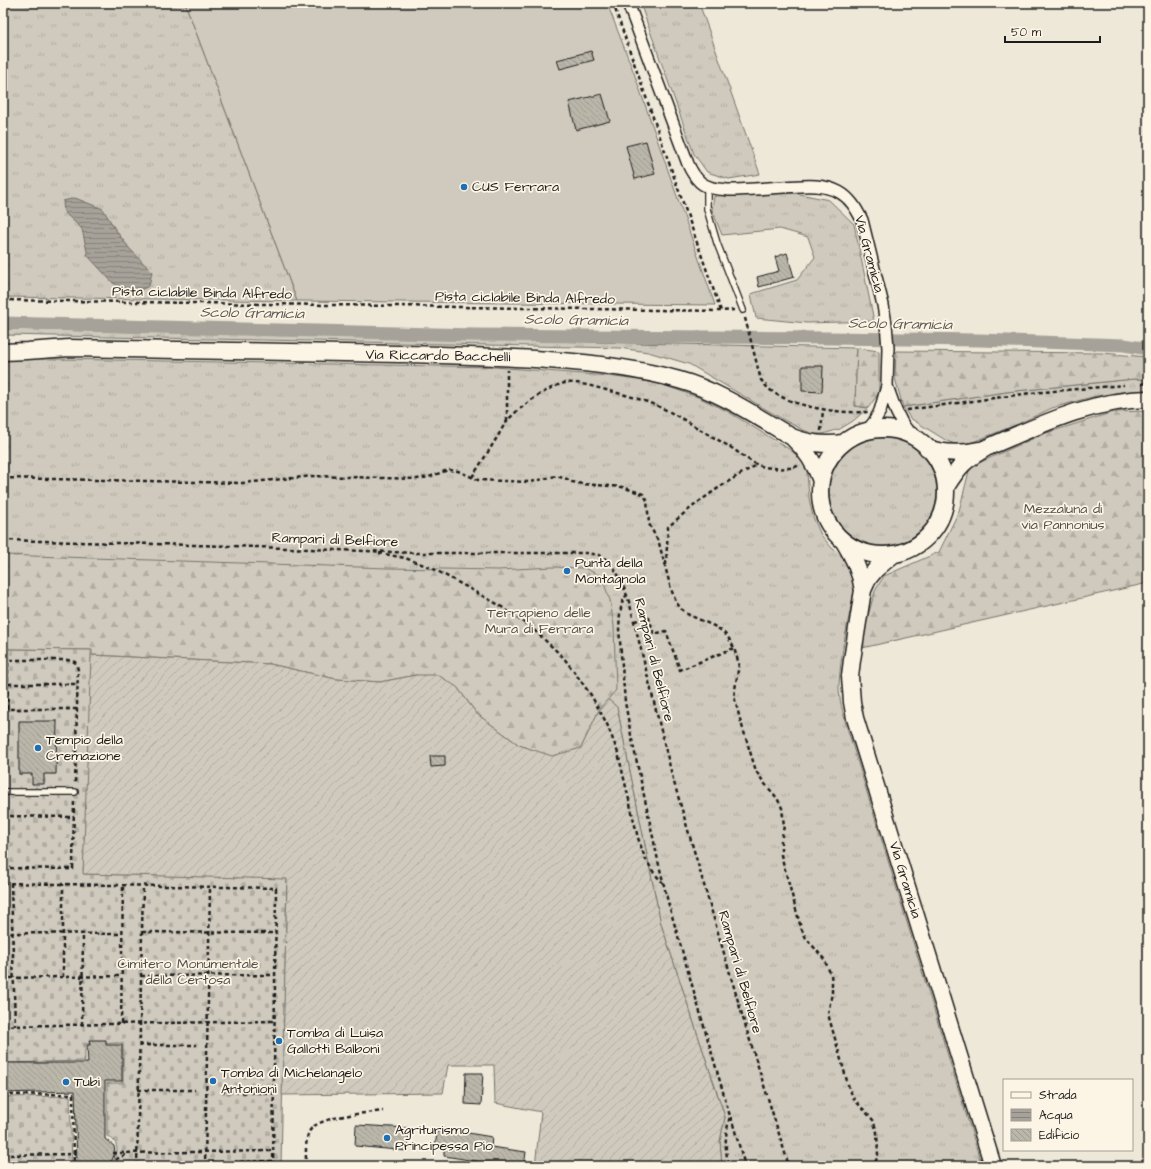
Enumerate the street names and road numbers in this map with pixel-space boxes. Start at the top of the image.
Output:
street label: Via Gramicia [849,213,889,295]
street label: Pista ciclabile Binda Alfredo [112,281,292,305]
street label: Pista ciclabile Binda Alfredo [435,286,615,310]
street label: Via Riccardo Bacchelli [365,345,511,367]
street label: Rampari di Belfiore [271,528,399,552]
street label: Rampari di Belfiore [629,596,679,724]
street label: Via Gramicia [884,839,926,921]
street label: Rampari di Belfiore [713,908,767,1036]

